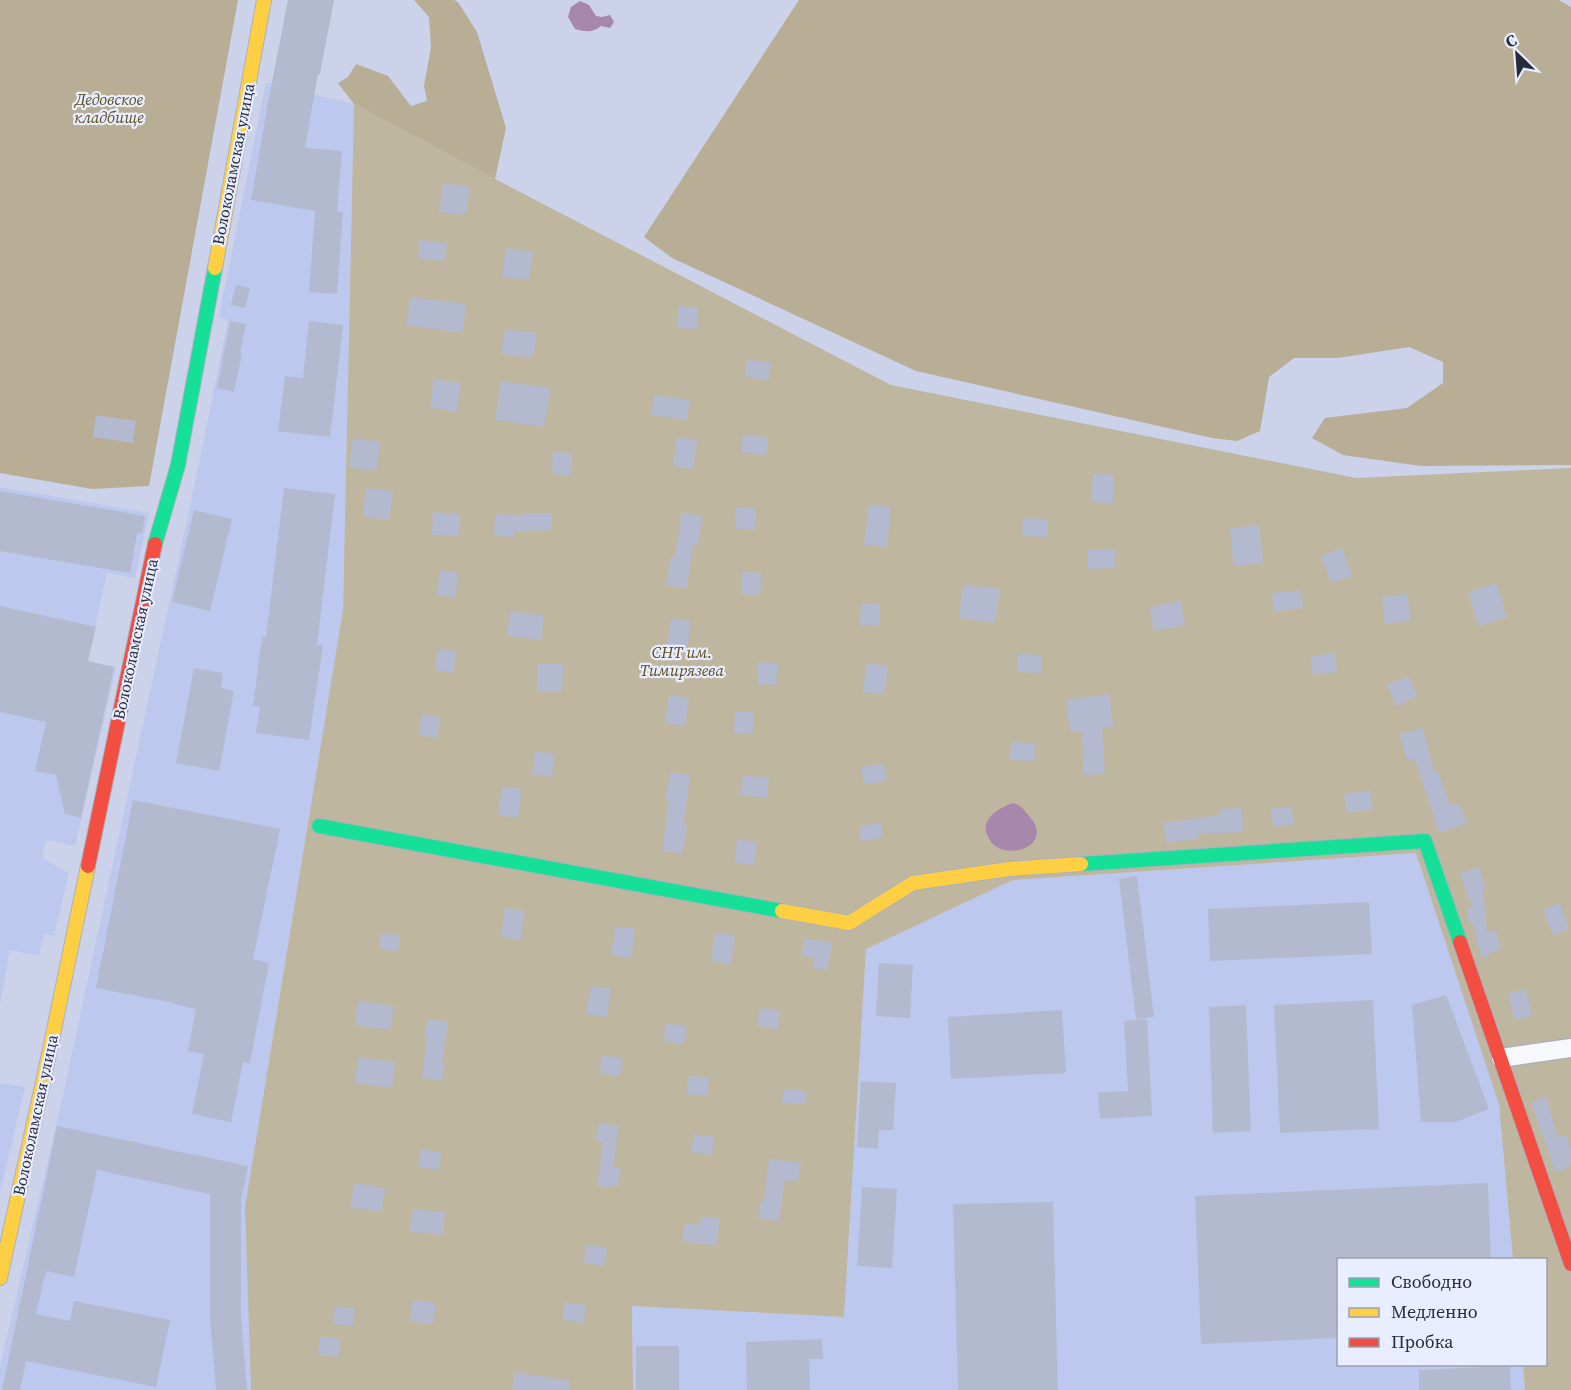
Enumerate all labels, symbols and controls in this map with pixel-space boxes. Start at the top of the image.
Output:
north arrow [1487,24,1547,84]
text: С [1502,28,1520,52]
street label: Волоколамская улица [207,80,260,247]
park label: Дедовское кладбище [73,88,144,128]
street label: Волоколамская улица [107,556,163,722]
park label: СНТ им. Тимирязева [640,641,725,681]
street label: Волоколамская улица [7,1032,63,1198]
legend [1337,1258,1547,1366]
text: Свободно [1391,1269,1472,1294]
text: Медленно [1391,1299,1478,1324]
text: Пробка [1391,1329,1454,1354]

